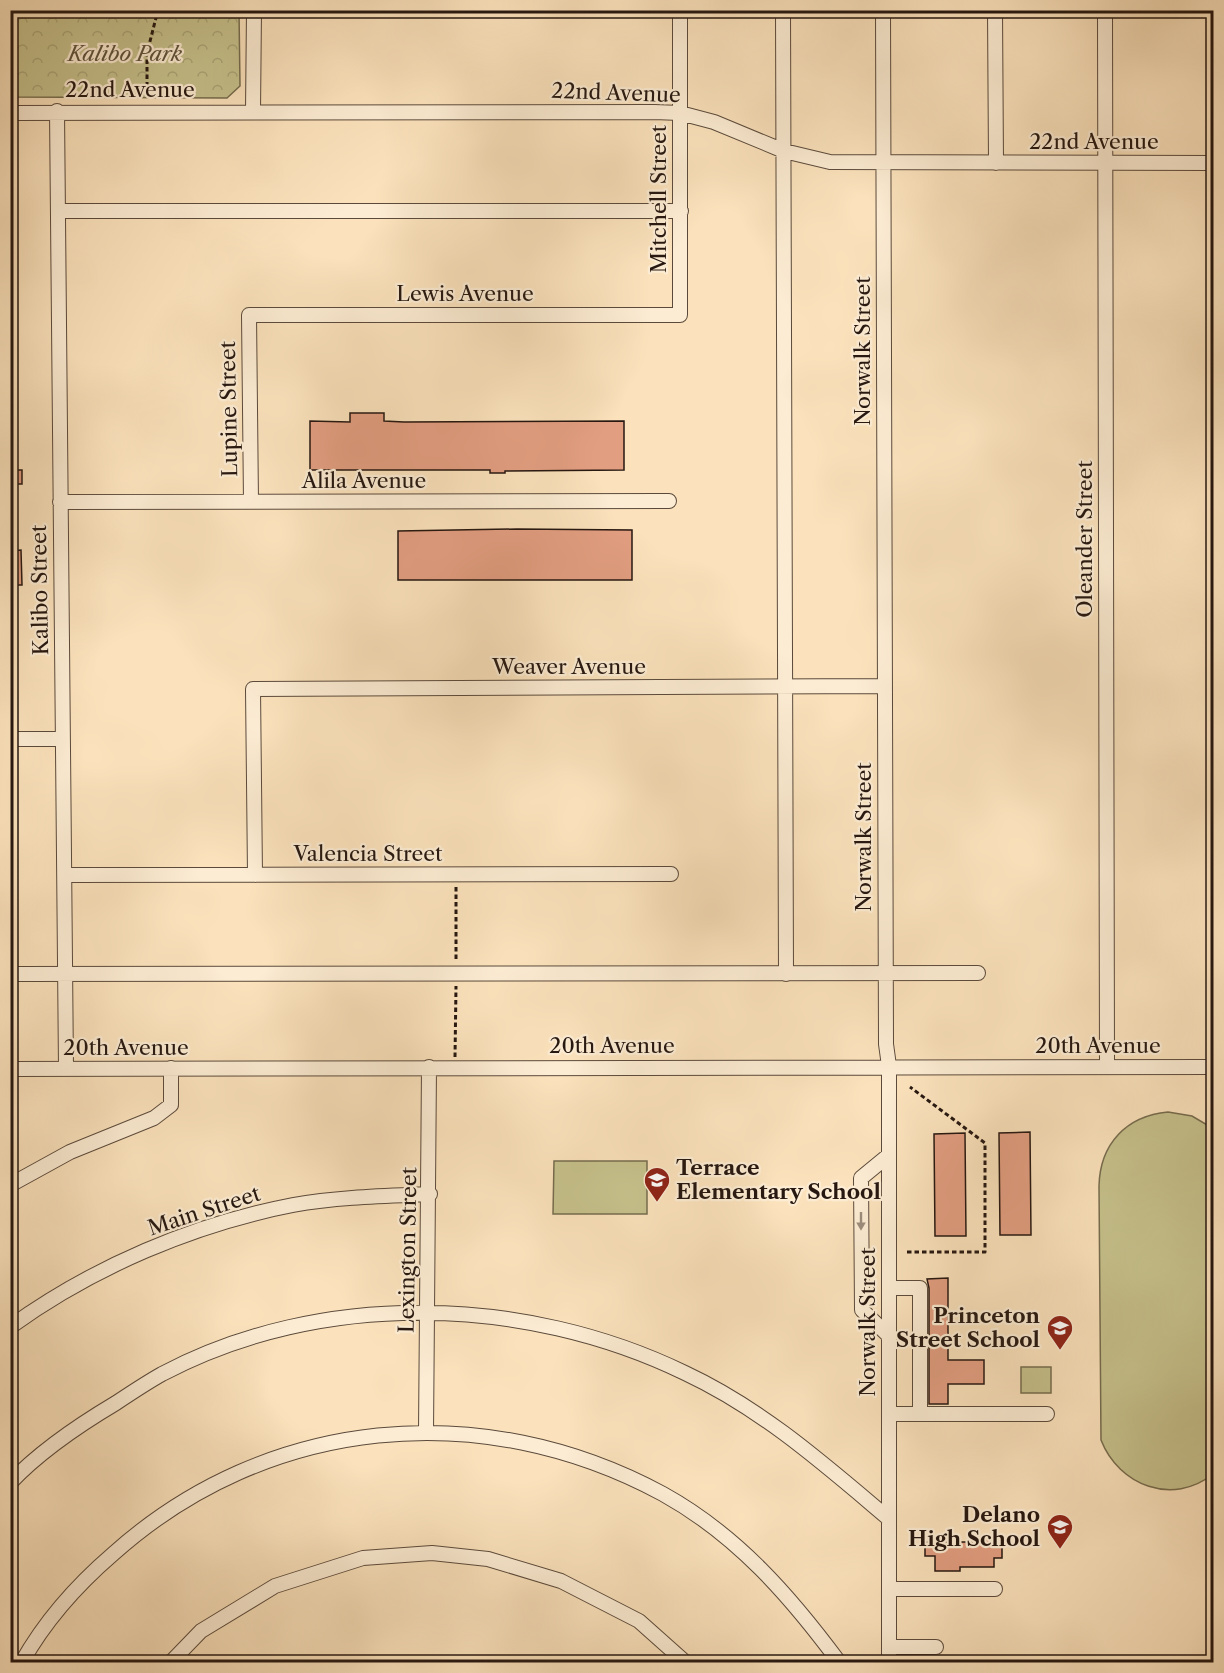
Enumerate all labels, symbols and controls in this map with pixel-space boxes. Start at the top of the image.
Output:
park label: Kalibo Park [66,41,182,66]
street label: 22nd Avenue [65,77,195,102]
street label: 22nd Avenue [551,78,681,107]
street label: Mitchell Street [646,124,671,273]
street label: 22nd Avenue [1029,129,1159,154]
street label: Norwalk Street [850,276,875,426]
street label: Lewis Avenue [396,281,534,306]
street label: Lupine Street [215,340,242,477]
street label: Oleander Street [1072,460,1097,618]
street label: Alila Avenue [301,468,426,493]
street label: Kalibo Street [26,524,53,656]
street label: Weaver Avenue [491,654,646,679]
street label: Norwalk Street [851,762,876,912]
street label: Valencia Street [293,841,443,866]
street label: 20th Avenue [549,1033,675,1058]
street label: 20th Avenue [1035,1033,1161,1058]
street label: 20th Avenue [63,1035,189,1060]
place label: Terrace Elementary School [676,1155,881,1204]
school or university icon: Terrace Elementary School [642,1165,672,1203]
street label: Lexington Street [394,1166,421,1333]
street label: Main Street [144,1180,264,1240]
one-way arrow [856,1212,866,1231]
street label: Norwalk Street [855,1247,880,1397]
place label: Princeton Street School [896,1303,1041,1352]
school or university icon: Princeton Street School [1045,1313,1075,1351]
place label: Delano High School [908,1502,1040,1551]
school or university icon: Delano High School [1045,1512,1075,1550]

